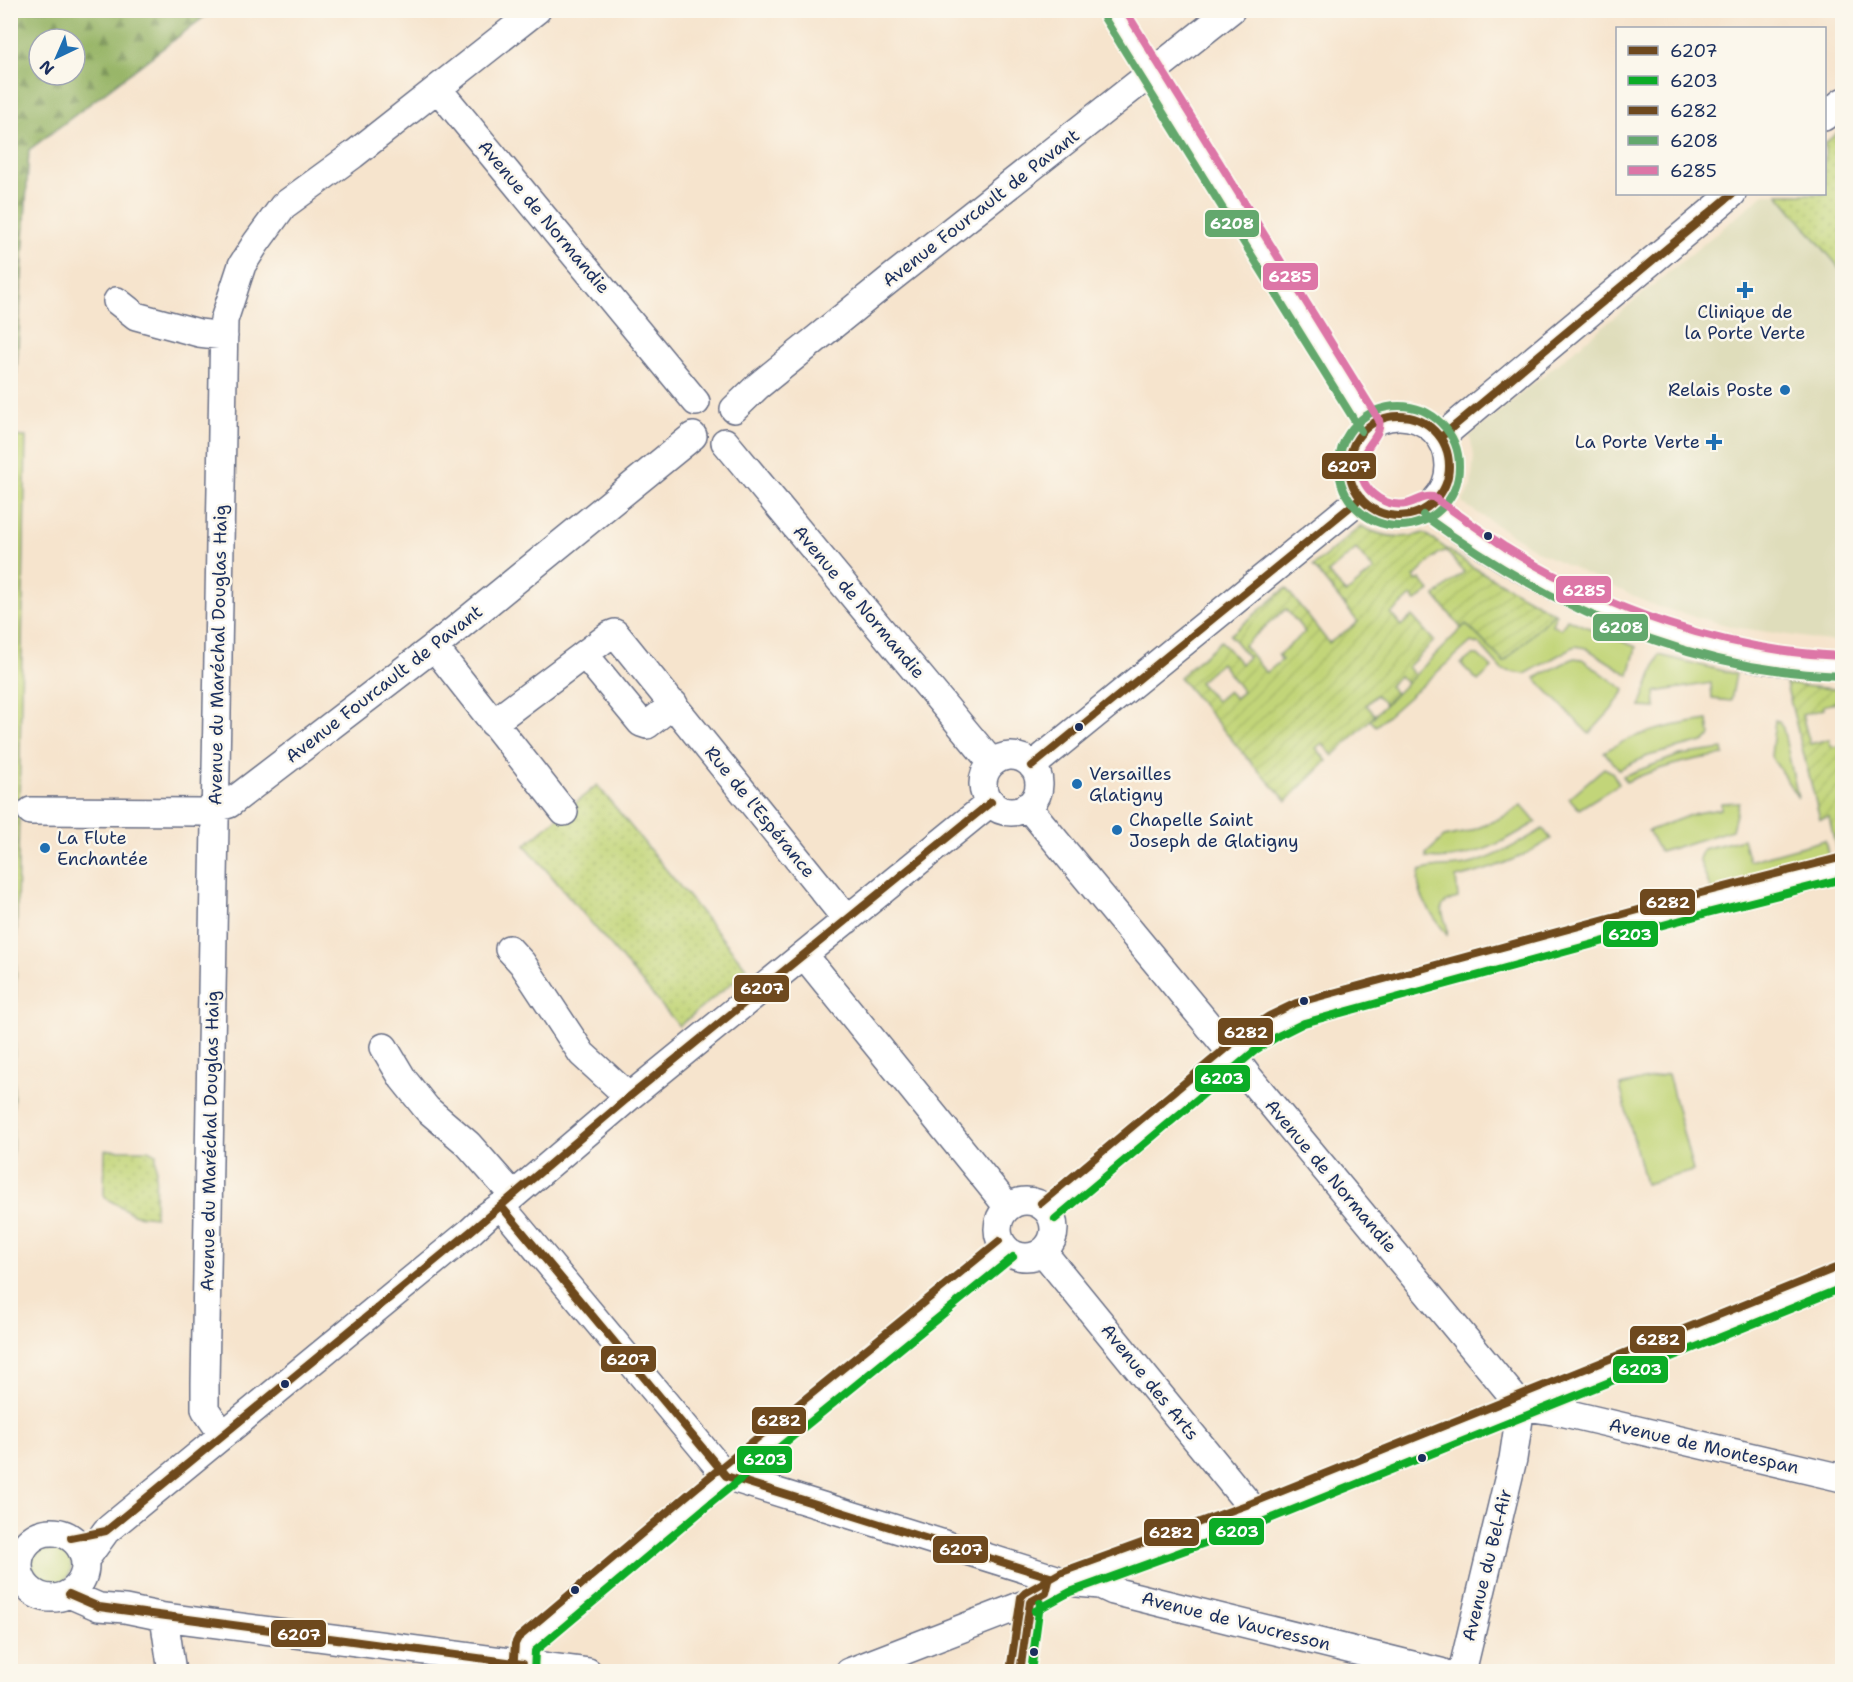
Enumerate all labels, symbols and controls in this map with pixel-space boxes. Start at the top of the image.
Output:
north arrow [27,27,87,87]
legend [1616,27,1826,195]
text: 6207 [1670,39,1718,63]
text: N [35,55,59,79]
text: 6203 [1670,69,1718,93]
text: 6282 [1670,99,1718,123]
street label: Avenue Fourcault de Pavant [877,123,1085,293]
text: 6208 [1670,129,1718,153]
street label: Avenue de Normandie [473,135,615,299]
text: 6285 [1670,159,1717,183]
line badge: 6208 [1204,209,1260,238]
text: 6208 [1210,213,1254,234]
line badge: 6285 [1262,262,1319,291]
text: 6285 [1269,266,1311,287]
marker: Clinique de la Porte Verte [1736,281,1754,299]
place label: Clinique de la Porte Verte [1685,300,1805,345]
place label: Relais Poste [1668,378,1773,402]
marker: Relais Poste [1778,383,1792,397]
place label: La Porte Verte [1575,430,1700,454]
marker: La Porte Verte [1705,433,1723,451]
line badge: 6207 [1321,452,1377,480]
text: 6207 [1327,456,1371,477]
street label: Avenue du Maréchal Douglas Haig [203,504,233,806]
street label: Avenue de Normandie [788,520,930,684]
unlabelled marker [1482,530,1494,542]
line badge: 6285 [1555,575,1612,604]
text: 6285 [1563,580,1605,601]
street label: Avenue Fourcault de Pavant [280,599,488,769]
line badge: 6208 [1592,613,1649,642]
text: 6208 [1599,617,1643,638]
unlabelled marker [1073,721,1085,733]
street label: Rue de l'Espérance [699,741,821,883]
place label: Versailles Glatigny [1089,762,1172,807]
marker: Versailles Glatigny [1070,777,1084,791]
place label: Chapelle Saint Joseph de Glatigny [1129,808,1299,853]
marker: Chapelle Saint Joseph de Glatigny [1110,823,1124,837]
place label: La Flute Enchantée [57,826,148,871]
marker: La Flute Enchantée [38,841,52,855]
line badge: 6282 [1639,888,1696,916]
text: 6282 [1646,892,1690,913]
line badge: 6203 [1602,920,1659,948]
text: 6203 [1608,924,1652,945]
line badge: 6207 [733,974,790,1003]
text: 6207 [740,978,784,999]
street label: Avenue du Maréchal Douglas Haig [195,990,225,1292]
unlabelled marker [1298,995,1310,1007]
line badge: 6282 [1217,1017,1274,1046]
text: 6282 [1224,1022,1268,1043]
line badge: 6203 [1194,1064,1251,1093]
text: 6203 [1200,1068,1244,1089]
street label: Avenue de Normandie [1260,1094,1402,1258]
street label: Avenue des Arts [1096,1319,1204,1445]
line badge: 6282 [1629,1325,1686,1354]
text: 6282 [1636,1329,1680,1350]
line badge: 6207 [600,1345,657,1373]
text: 6207 [606,1349,650,1370]
line badge: 6203 [1612,1355,1669,1384]
text: 6203 [1618,1359,1662,1380]
unlabelled marker [279,1378,291,1390]
line badge: 6282 [751,1406,807,1435]
text: 6282 [757,1410,801,1431]
street label: Avenue de Montespan [1607,1412,1801,1480]
line badge: 6203 [736,1445,793,1474]
text: 6203 [743,1449,787,1470]
unlabelled marker [1416,1452,1428,1464]
street label: Avenue du Bel-Air [1456,1486,1518,1644]
line badge: 6203 [1208,1517,1265,1546]
line badge: 6282 [1143,1518,1200,1547]
text: 6203 [1215,1521,1259,1542]
text: 6282 [1149,1522,1193,1543]
line badge: 6207 [932,1535,989,1564]
text: 6207 [939,1539,983,1560]
unlabelled marker [569,1584,581,1596]
street label: Avenue de Vaucresson [1139,1586,1333,1656]
line badge: 6207 [270,1619,327,1648]
text: 6207 [277,1624,321,1645]
unlabelled marker [1028,1646,1040,1658]

